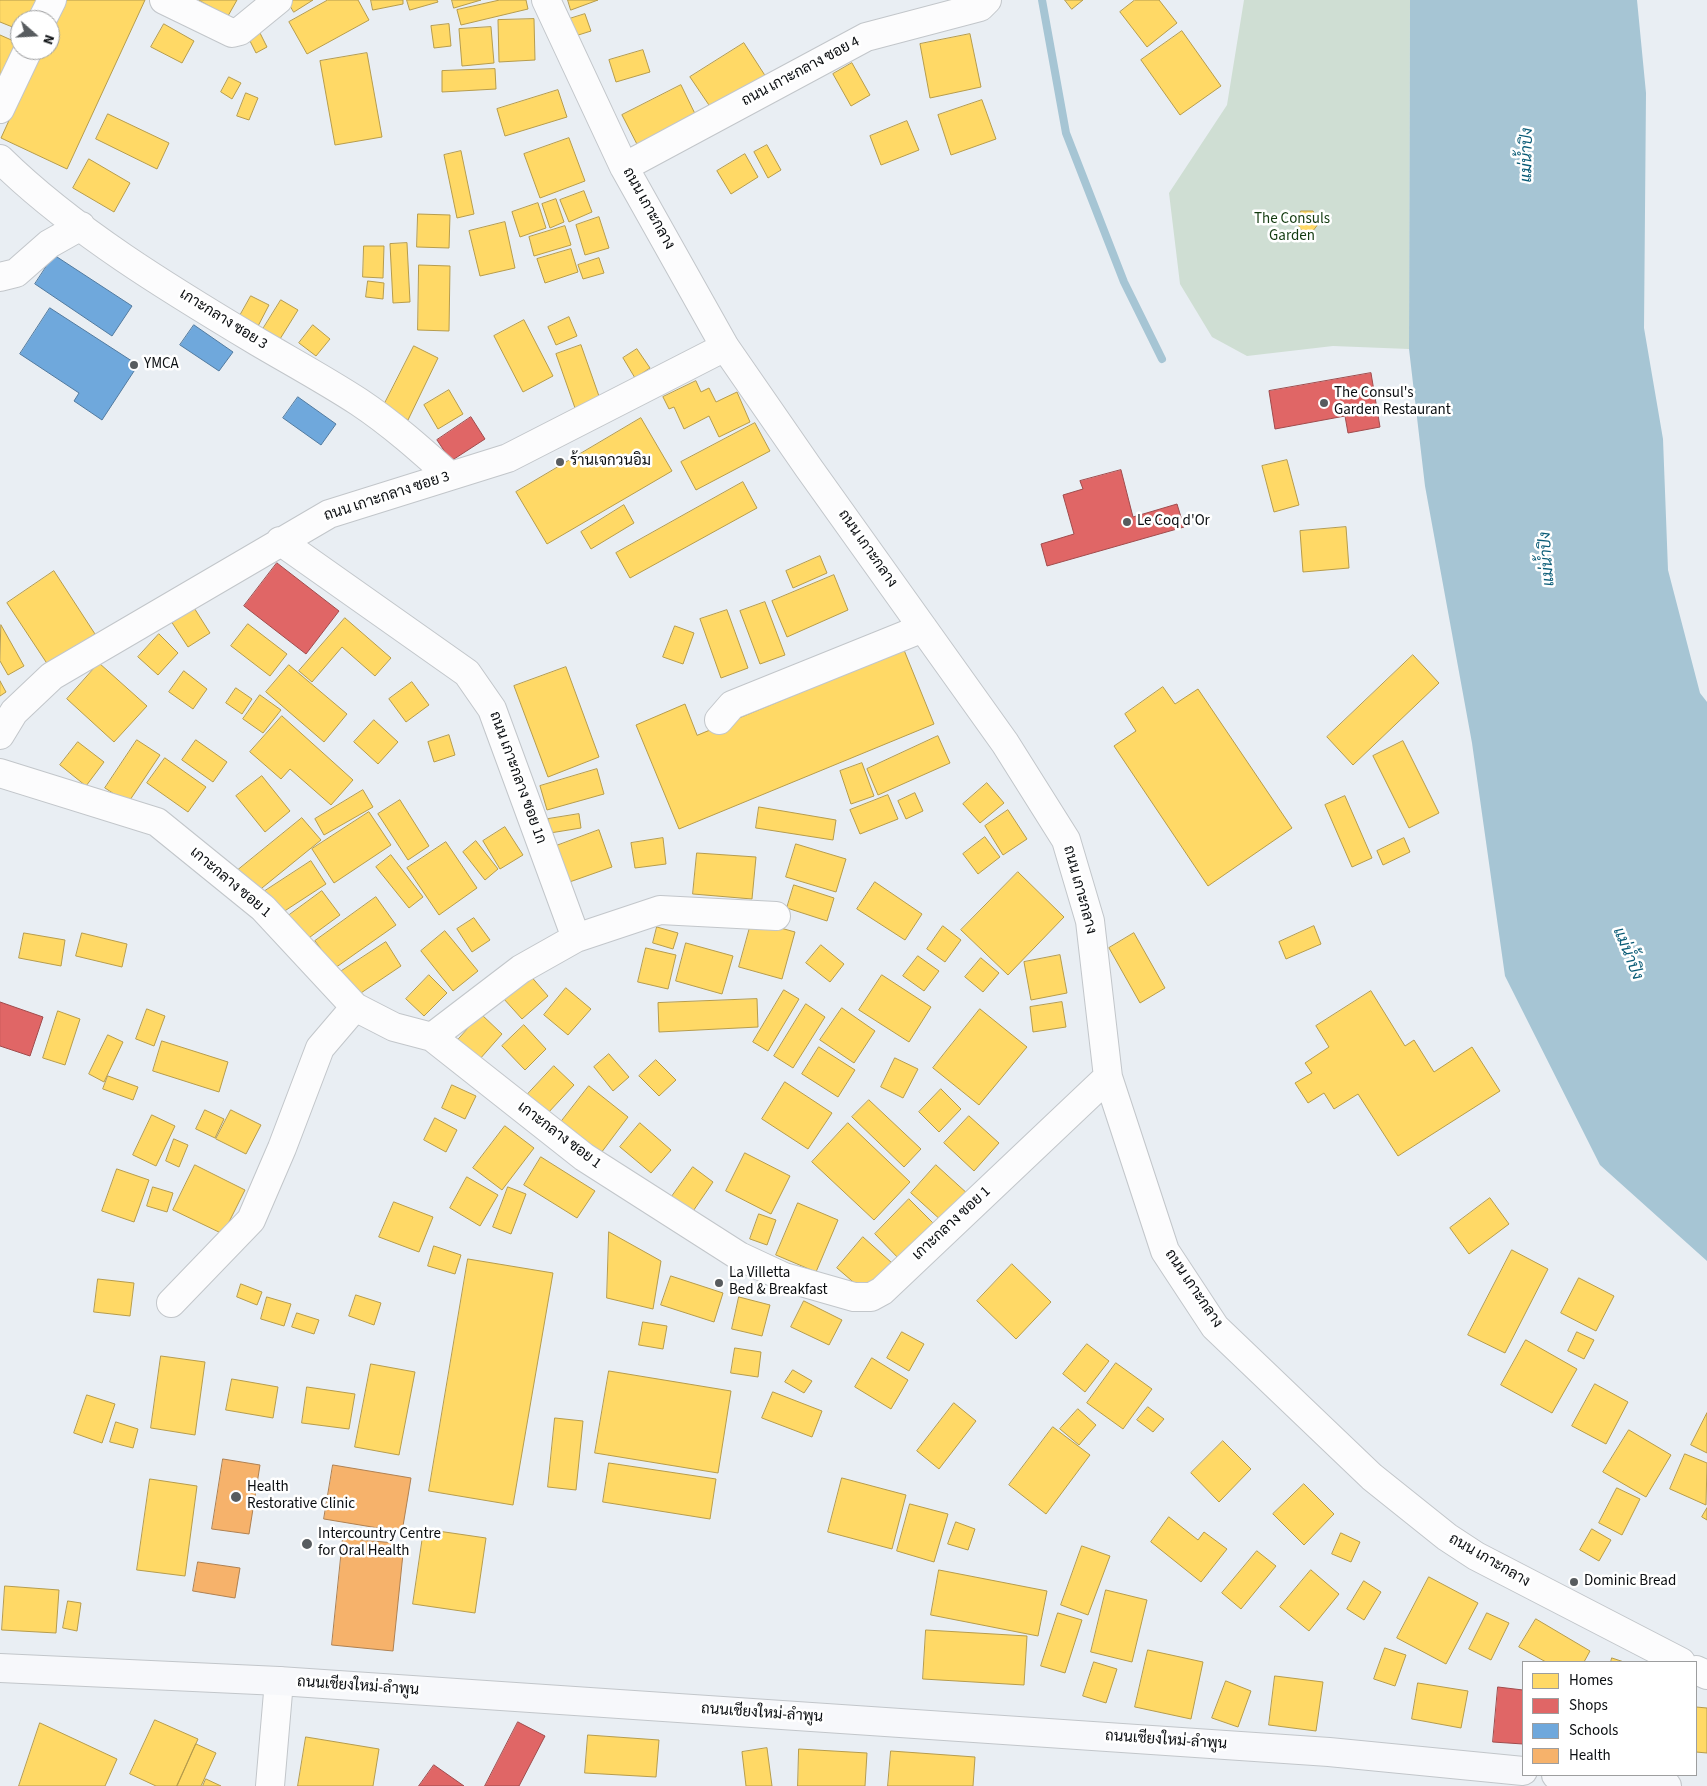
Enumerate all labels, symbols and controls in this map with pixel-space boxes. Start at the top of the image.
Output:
north arrow [10,10,60,60]
text: N [37,32,59,47]
street label: ถนน เกาะกลาง ซอย 4 [739,33,863,111]
water label: แม่น้ำปิง [1518,127,1538,183]
street label: ถนน เกาะกลาง [618,165,678,253]
park label: The Consuls Garden [1254,211,1330,246]
street label: เกาะกลาง ซอย 3 [176,286,270,354]
place label: YMCA [144,356,179,374]
marker: YMCA [128,359,140,371]
place label: The Consul's Garden Restaurant [1334,385,1451,420]
marker: The Consul's Garden Restaurant [1318,397,1330,409]
place label: ร้านเจกวนอิม [570,453,651,471]
marker: ร้านเจกวนอิม [554,456,566,468]
street label: ถนน เกาะกลาง ซอย 3 [322,468,452,526]
street label: ถนน เกาะกลาง [834,507,900,591]
place label: Le Coq d'Or [1137,513,1210,531]
marker: Le Coq d'Or [1121,516,1133,528]
water label: แม่น้ำปิง [1537,531,1559,587]
street label: ถนน เกาะกลาง ซอย 1ก [485,709,549,847]
street label: เกาะกลาง ซอย 1 [186,844,274,922]
street label: ถนน เกาะกลาง [1059,844,1099,936]
water label: แม่น้ำปิง [1608,925,1646,983]
street label: เกาะกลาง ซอย 1 [514,1099,604,1173]
street label: เกาะกลาง ซอย 1 [909,1183,995,1265]
street label: ถนน เกาะกลาง [1160,1246,1226,1332]
place label: La Villetta Bed & Breakfast [729,1265,828,1300]
marker: La Villetta Bed & Breakfast [713,1277,725,1289]
place label: Health Restorative Clinic [247,1479,355,1514]
marker: Health Restorative Clinic [229,1490,243,1504]
place label: Intercountry Centre for Oral Health [318,1526,441,1561]
street label: ถนน เกาะกลาง [1445,1530,1533,1592]
marker: Intercountry Centre for Oral Health [300,1537,314,1551]
place label: Dominic Bread [1584,1573,1676,1591]
marker: Dominic Bread [1568,1576,1580,1588]
legend [1522,1661,1697,1776]
text: Homes [1569,1670,1613,1691]
street label: ถนนเชียงใหม่-ลำพูน [296,1674,420,1700]
text: Shops [1569,1695,1608,1716]
street label: ถนนเชียงใหม่-ลำพูน [700,1701,824,1727]
text: Schools [1569,1720,1618,1741]
street label: ถนนเชียงใหม่-ลำพูน [1104,1728,1228,1754]
text: Health [1569,1745,1611,1766]

